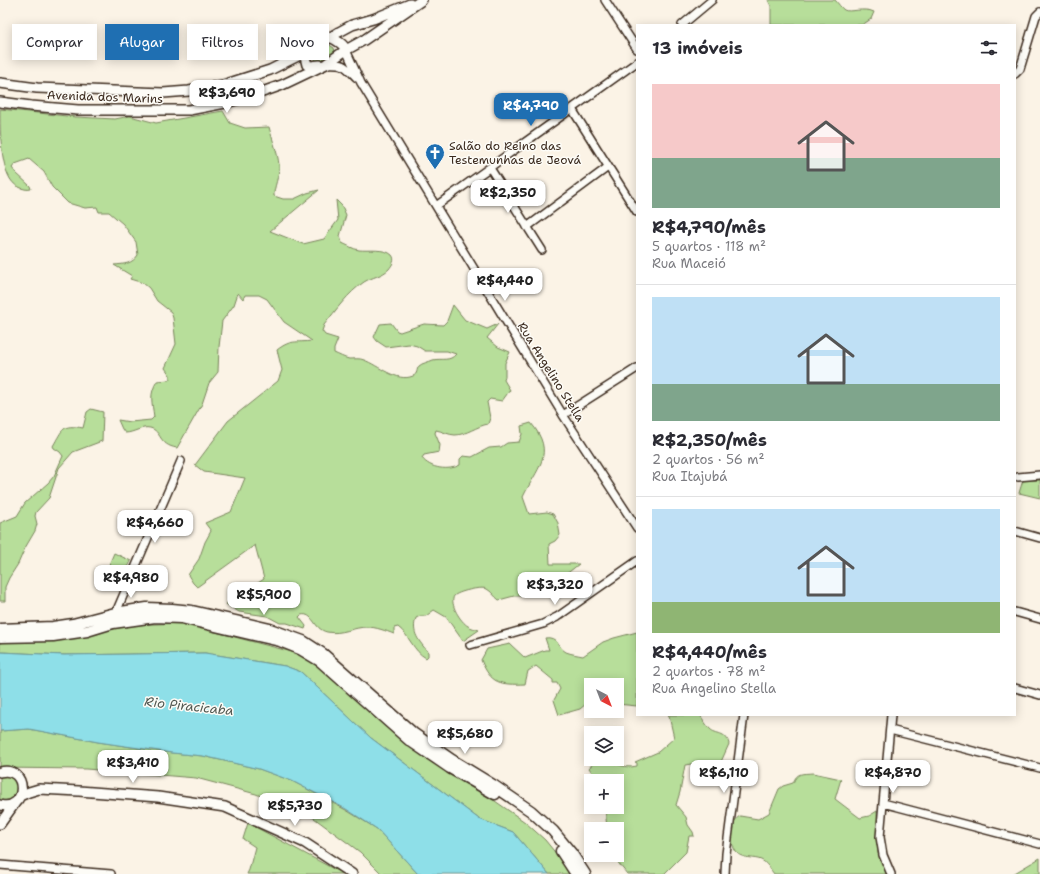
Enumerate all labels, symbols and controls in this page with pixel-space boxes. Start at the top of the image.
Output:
chip: Comprar [12,24,97,60]
chip: Alugar [105,24,179,60]
chip: Filtros [187,24,258,60]
chip: Novo [266,24,329,60]
text: 13 imóveis [652,37,743,59]
icon: filters [978,37,1000,59]
pin: R$3,690 [190,80,264,114]
text: R$3,690 [198,84,256,101]
street label: Avenida dos Marins [47,87,163,107]
pin: R$4,790 [494,93,568,127]
text: R$4,790 [503,97,559,114]
icon: home [790,110,862,182]
place label: Salão do Reino das Testemunhas de Jeová [449,138,582,168]
church icon: Salão do Reino das Testemunhas de Jeová [424,142,446,170]
pin: R$2,350 [471,180,545,214]
text: R$2,350 [480,184,536,201]
text: R$4,790/mês [652,216,766,238]
text: 5 quartos · 118 m² [652,238,766,255]
text: Rua Maceió [652,255,726,272]
pin: R$4,440 [468,268,542,302]
text: R$4,440 [477,272,534,289]
street label: Rua Angelino Stella [514,319,588,425]
icon: home [790,323,862,395]
text: R$2,350/mês [652,429,767,451]
text: 2 quartos · 56 m² [652,451,765,468]
text: Rua Itajubá [652,468,727,485]
pin: R$4,660 [118,510,192,544]
text: R$4,660 [126,514,184,531]
icon: home [790,535,862,607]
pin: R$4,980 [94,565,168,599]
text: R$4,980 [103,569,159,586]
pin: R$3,320 [518,572,592,606]
text: R$3,320 [526,576,584,593]
pin: R$5,900 [227,582,301,616]
text: R$5,900 [236,586,292,603]
text: R$4,440/mês [652,641,767,663]
text: 2 quartos · 78 m² [652,663,765,680]
north arrow [584,678,624,718]
map controls [584,678,624,862]
text: Rua Angelino Stella [652,680,776,697]
water label: Rio Piracicaba [144,693,234,719]
pin: R$5,680 [428,721,502,755]
text: R$5,680 [437,725,493,742]
button: layers [584,726,624,766]
pin: R$3,410 [96,750,170,784]
text: R$3,410 [107,754,159,771]
pin: R$6,110 [687,760,761,794]
pin: R$4,870 [856,760,930,794]
text: R$6,110 [699,764,749,781]
text: R$4,870 [864,764,922,781]
button: + [584,774,624,814]
pin: R$5,730 [258,793,332,827]
text: R$5,730 [267,797,323,814]
button: − [584,822,624,862]

